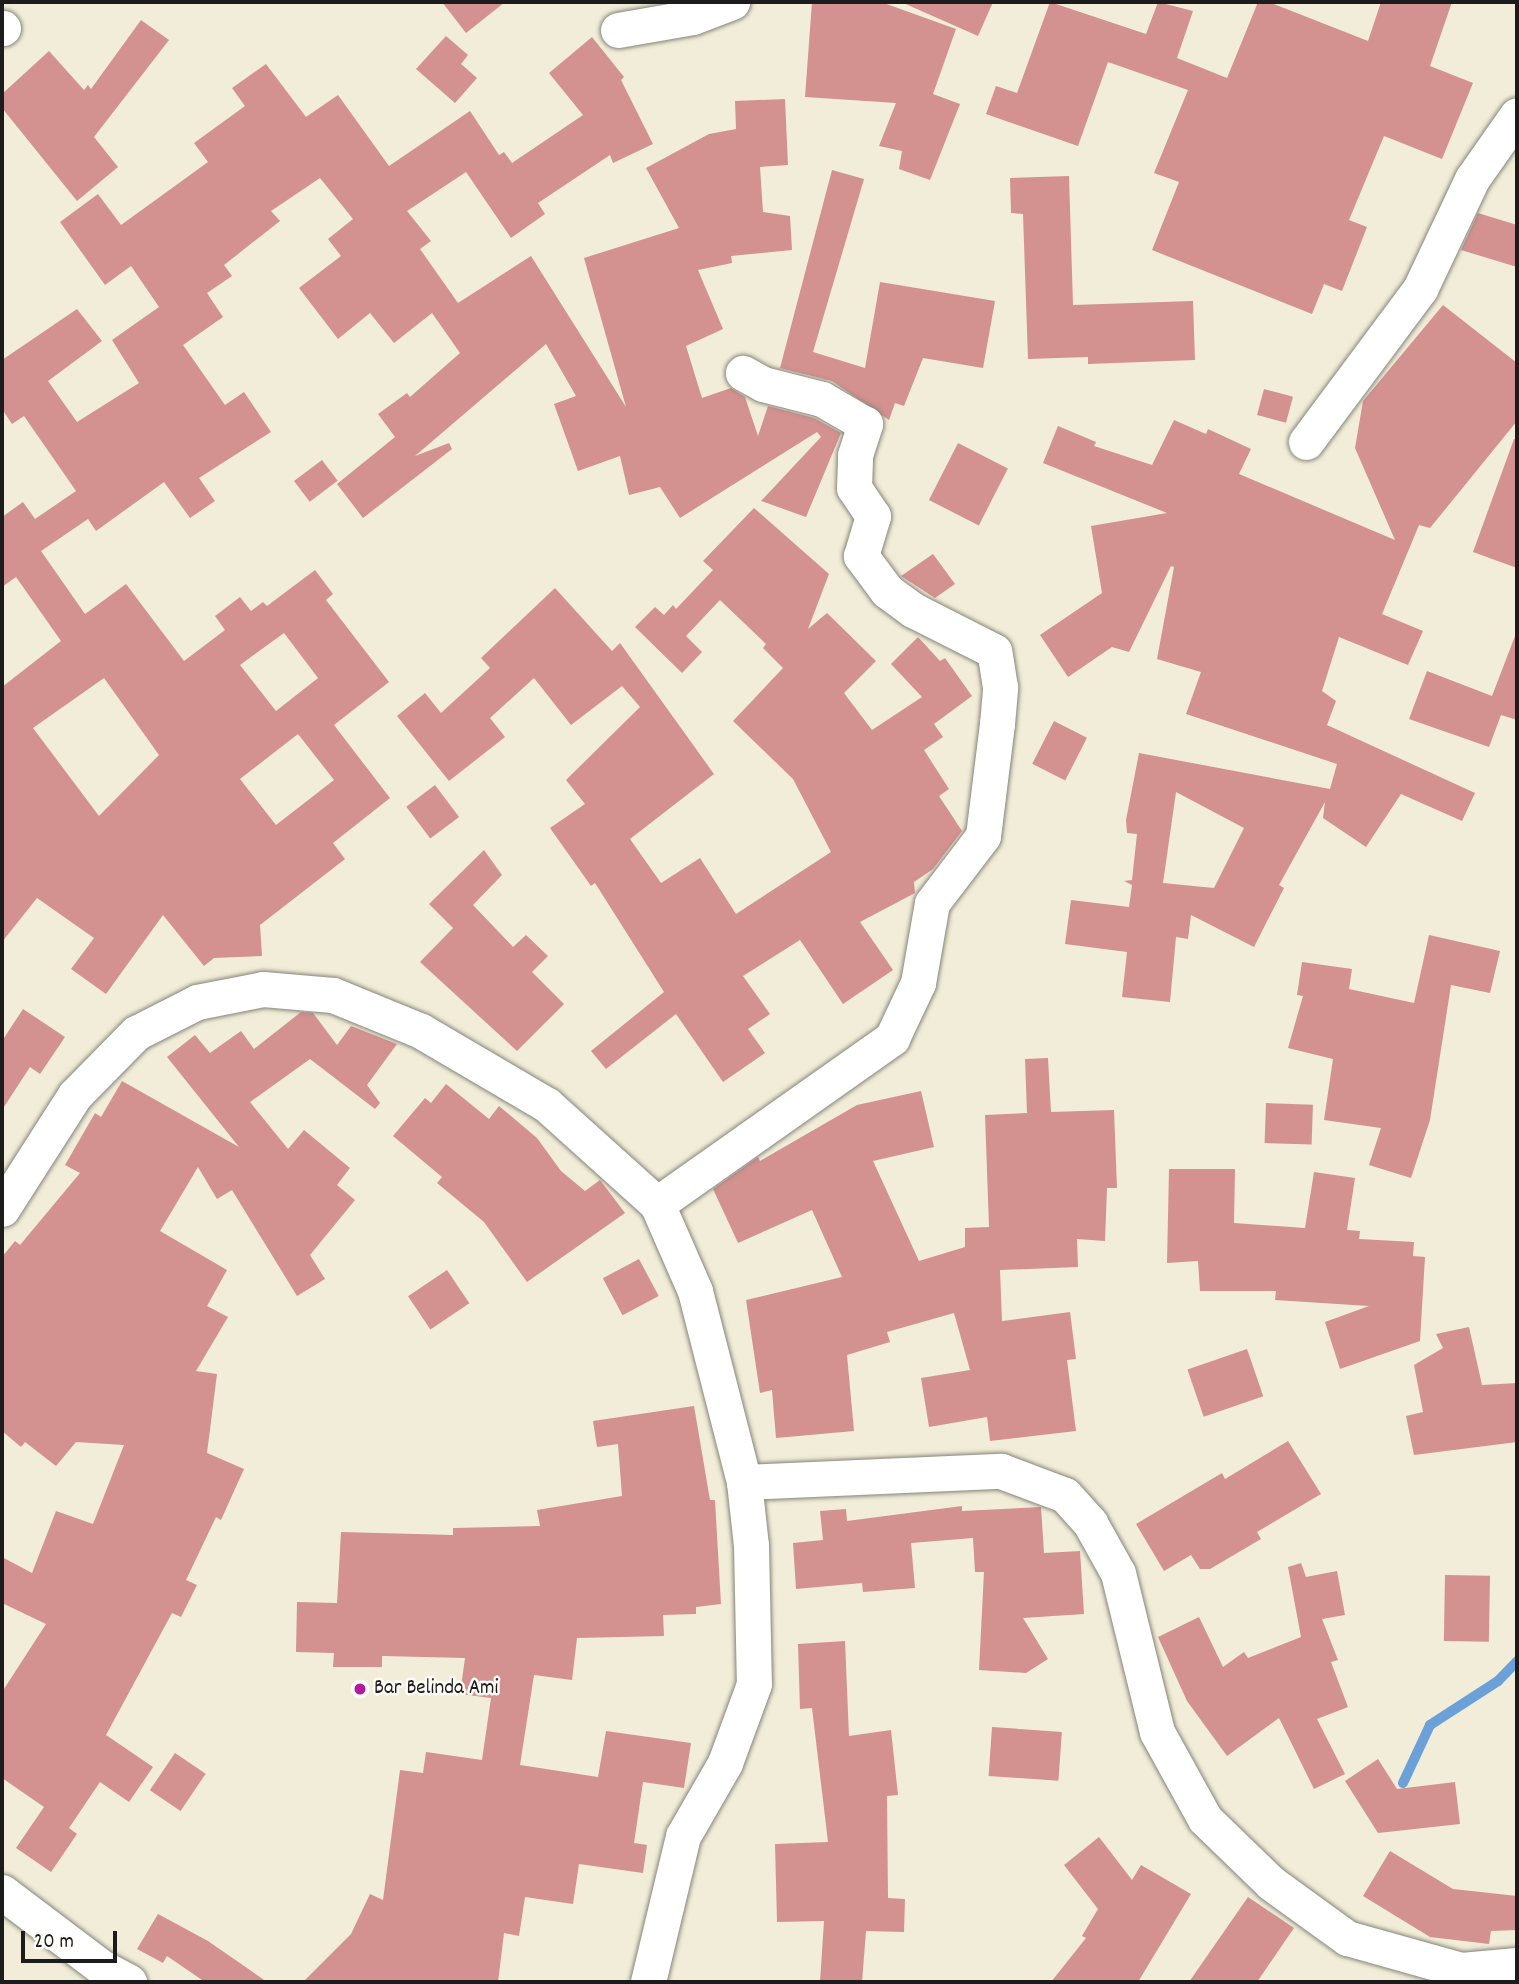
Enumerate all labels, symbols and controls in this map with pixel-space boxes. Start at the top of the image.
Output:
place label: Bar Belinda Ami [374,1676,498,1702]
marker: Bar Belinda Ami [352,1681,368,1697]
scale bar [24,1918,121,1962]
text: 20 m [34,1928,74,1958]

